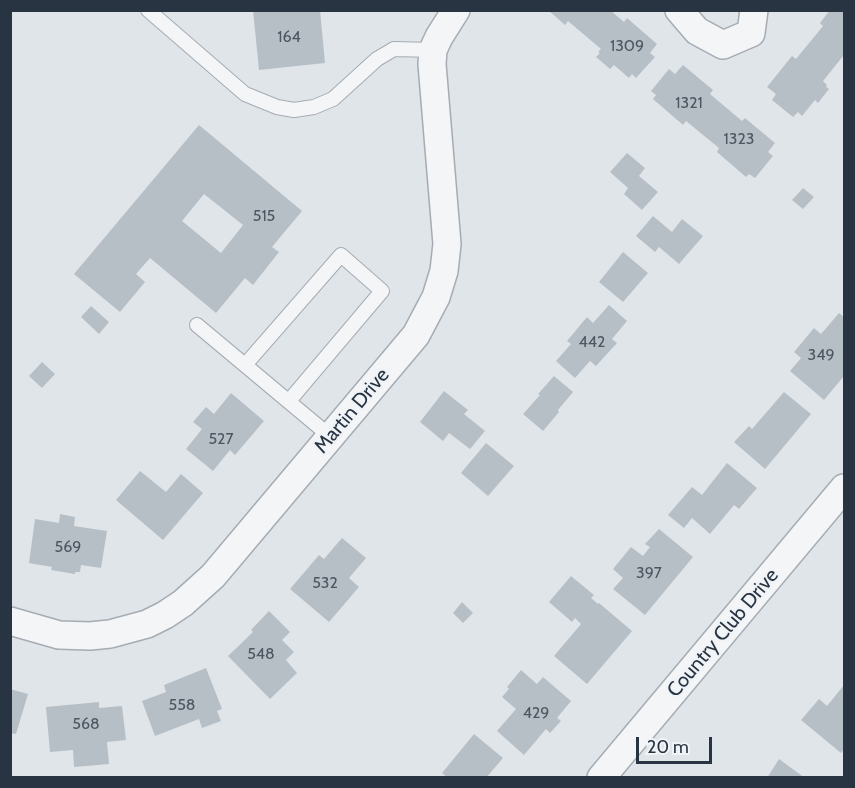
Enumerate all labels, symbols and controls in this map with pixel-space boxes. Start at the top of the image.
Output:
house number: 164 [277,27,301,47]
house number: 1309 [610,36,644,56]
house number: 1321 [675,93,703,113]
house number: 1323 [724,129,754,149]
house number: 515 [253,206,275,226]
house number: 442 [579,332,605,352]
house number: 349 [808,345,834,365]
street label: Martin Drive [310,364,394,458]
house number: 527 [208,429,234,449]
house number: 569 [55,537,81,557]
house number: 397 [636,563,662,583]
street label: Country Club Drive [662,564,784,702]
house number: 532 [312,573,338,593]
house number: 548 [247,644,275,664]
house number: 558 [168,695,196,715]
house number: 429 [523,703,549,723]
house number: 568 [72,714,100,734]
scale bar [639,725,716,763]
text: 20 m [647,736,689,758]

